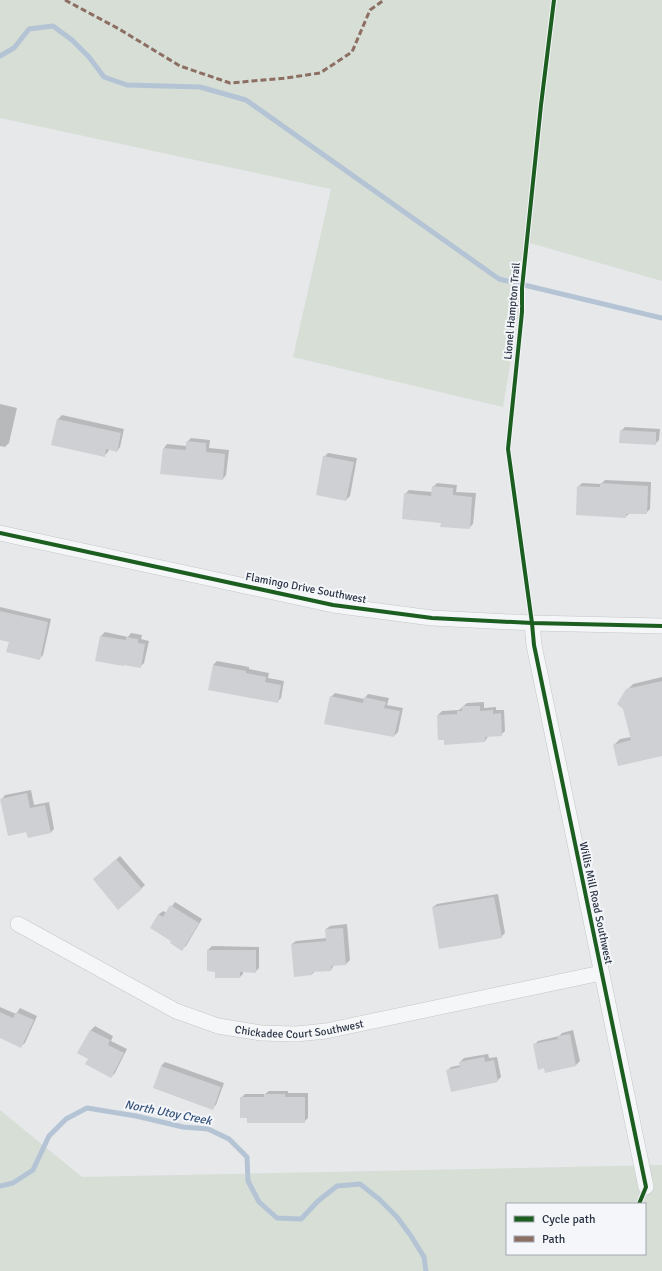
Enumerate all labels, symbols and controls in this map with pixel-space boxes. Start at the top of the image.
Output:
street label: Lionel Hampton Trail [501,262,523,360]
street label: Flamingo Drive Southwest [244,570,368,606]
street label: Willis Mill Road Southwest [577,841,615,966]
street label: Chickadee Court Southwest [234,1017,365,1041]
water label: North Utoy Creek [123,1097,214,1129]
legend [506,1203,646,1255]
text: Cycle path [542,1212,595,1227]
text: Path [542,1232,565,1247]

